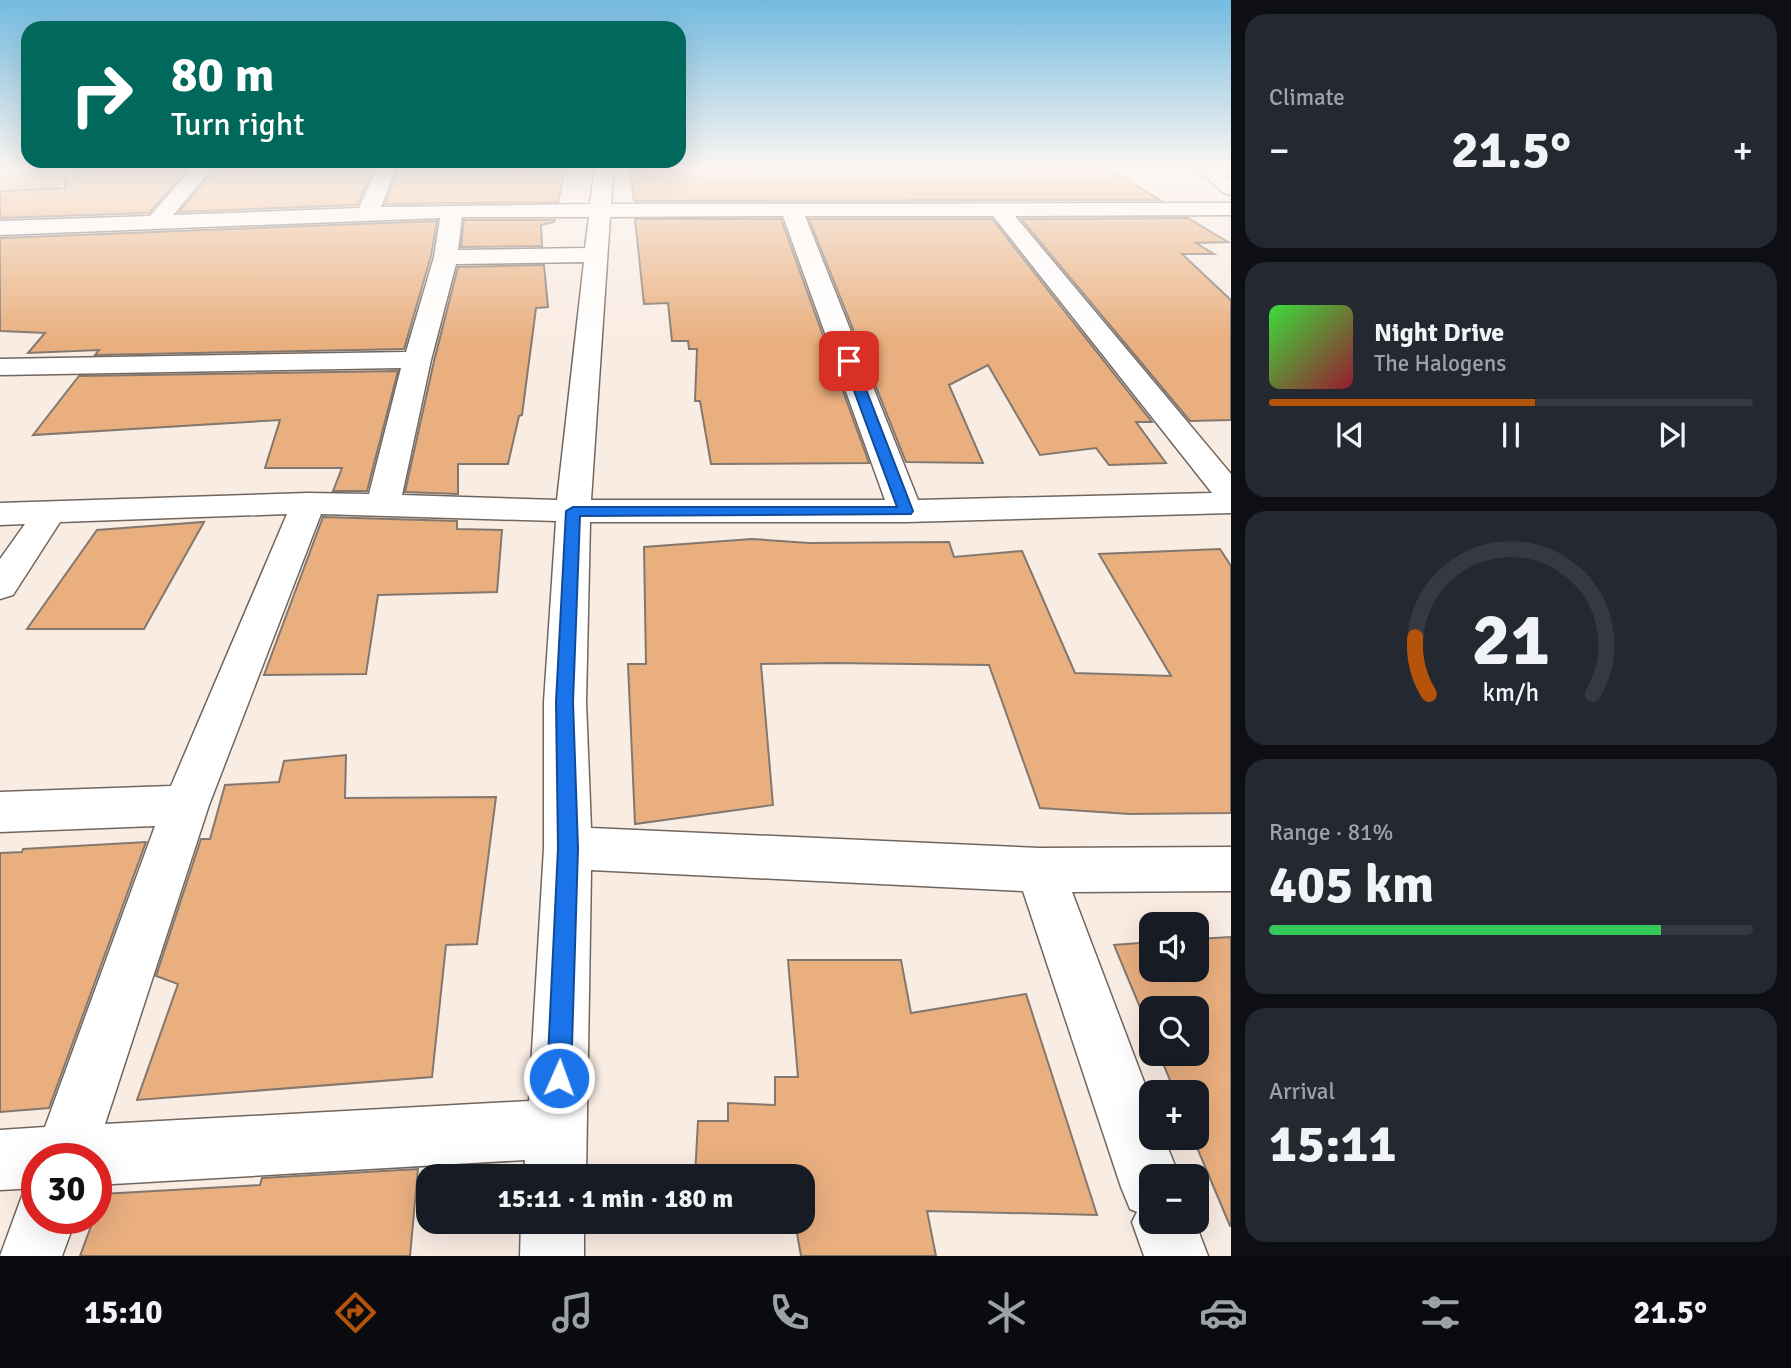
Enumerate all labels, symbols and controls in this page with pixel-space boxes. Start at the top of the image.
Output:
text: 80 m [171,45,274,105]
icon: right [56,49,147,140]
text: Climate [1269,83,1345,112]
text: Turn right [171,105,304,144]
text: 21.5° [1451,118,1571,182]
text: − [1269,127,1290,174]
text: + [1732,127,1753,174]
text: Night Drive [1374,317,1504,349]
pin [819,331,879,391]
icon: arrive [830,342,868,380]
text: The Halogens [1374,349,1506,378]
icon: previous [1331,416,1369,454]
icon: pause [1492,416,1530,454]
icon: next [1653,416,1691,454]
text: 21 [1472,596,1550,685]
text: km/h [1483,677,1539,708]
text: Range · 81% [1269,818,1393,847]
text: 405 km [1269,853,1434,917]
map controls [1139,912,1209,1234]
button: sound [1139,912,1209,982]
button: search [1139,996,1209,1066]
position arrow [522,1041,596,1115]
text: Arrival [1269,1077,1335,1106]
button: + [1139,1080,1209,1150]
text: 15:11 [1269,1112,1397,1176]
speed limit sign: 30 [21,1143,112,1234]
button: − [1139,1164,1209,1234]
text: 15:11 · 1 min · 180 m [498,1183,733,1215]
icon: directions [331,1288,380,1337]
icon: music [548,1288,597,1337]
icon: phone [765,1288,814,1337]
icon: climate [982,1288,1031,1337]
icon: car [1199,1288,1248,1337]
icon: filters [1416,1288,1465,1337]
text: 15:10 [84,1293,163,1332]
text: 21.5° [1633,1293,1707,1332]

